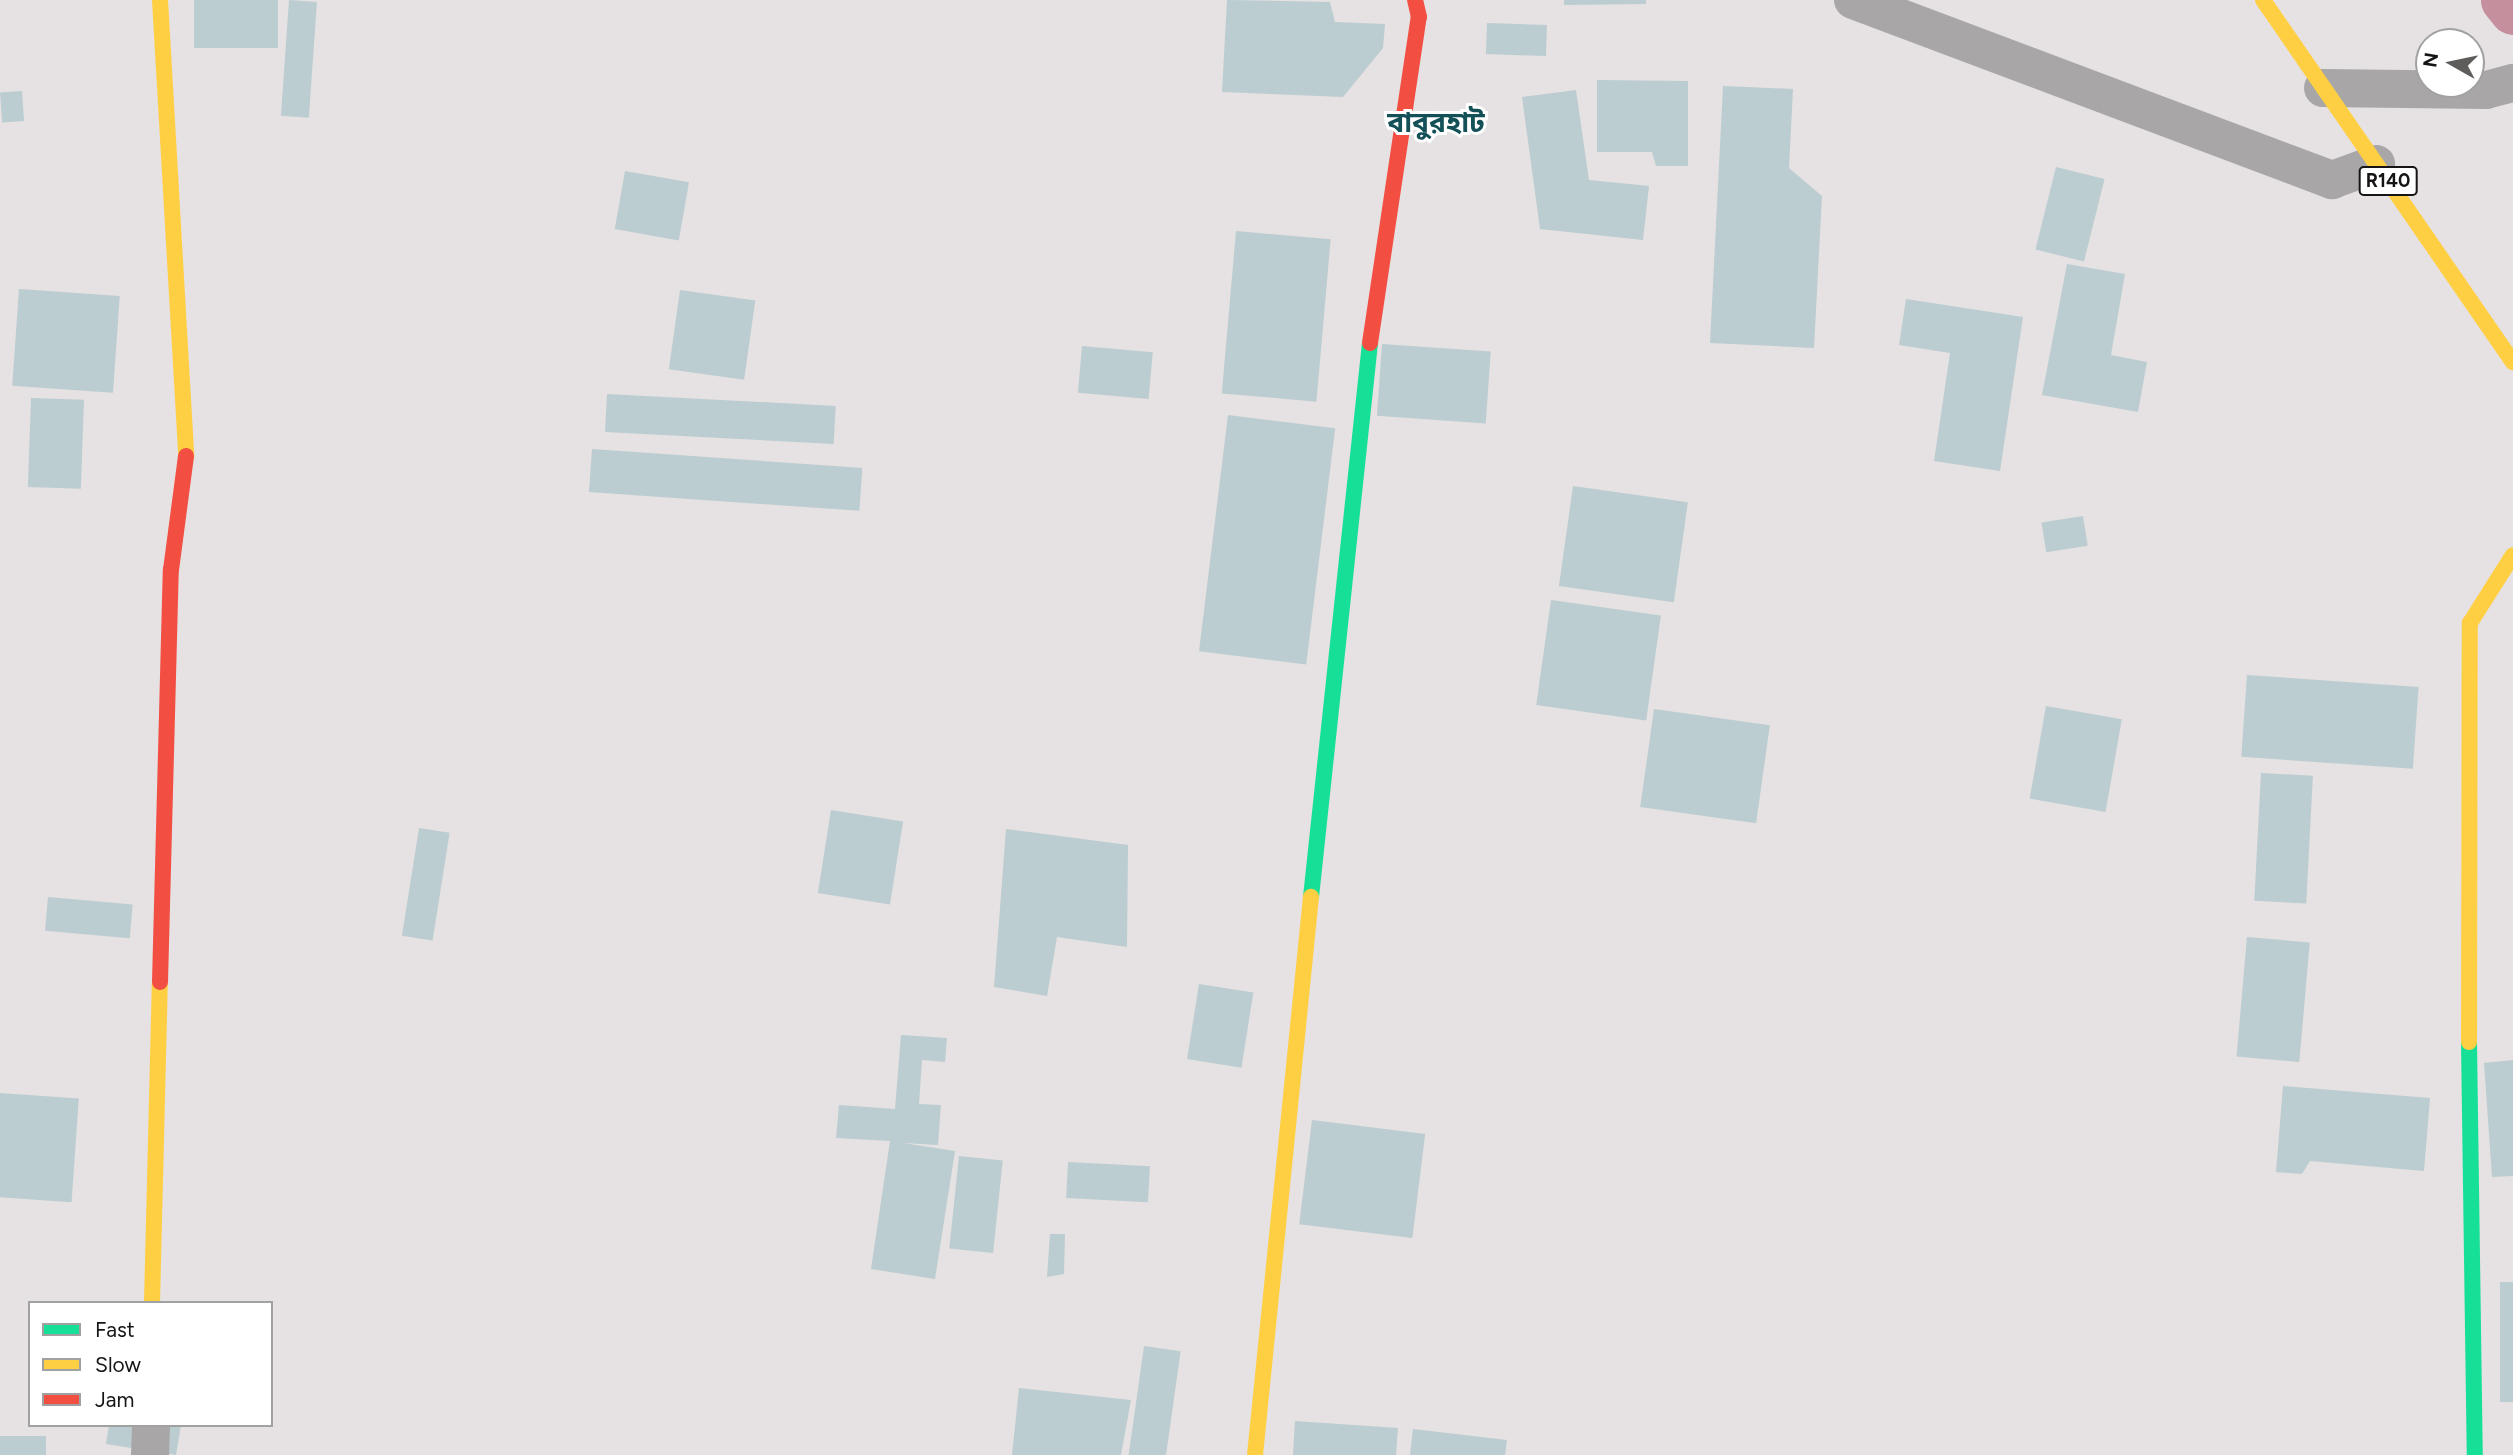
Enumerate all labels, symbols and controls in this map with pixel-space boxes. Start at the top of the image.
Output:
north arrow [2415,28,2485,98]
text: N [2418,51,2443,69]
district label: বাবুরহাট [1387,105,1485,139]
road number: R140 [2358,166,2418,196]
legend [28,1301,273,1427]
text: Fast [95,1317,135,1342]
text: Slow [95,1352,141,1377]
text: Jam [95,1387,134,1412]

